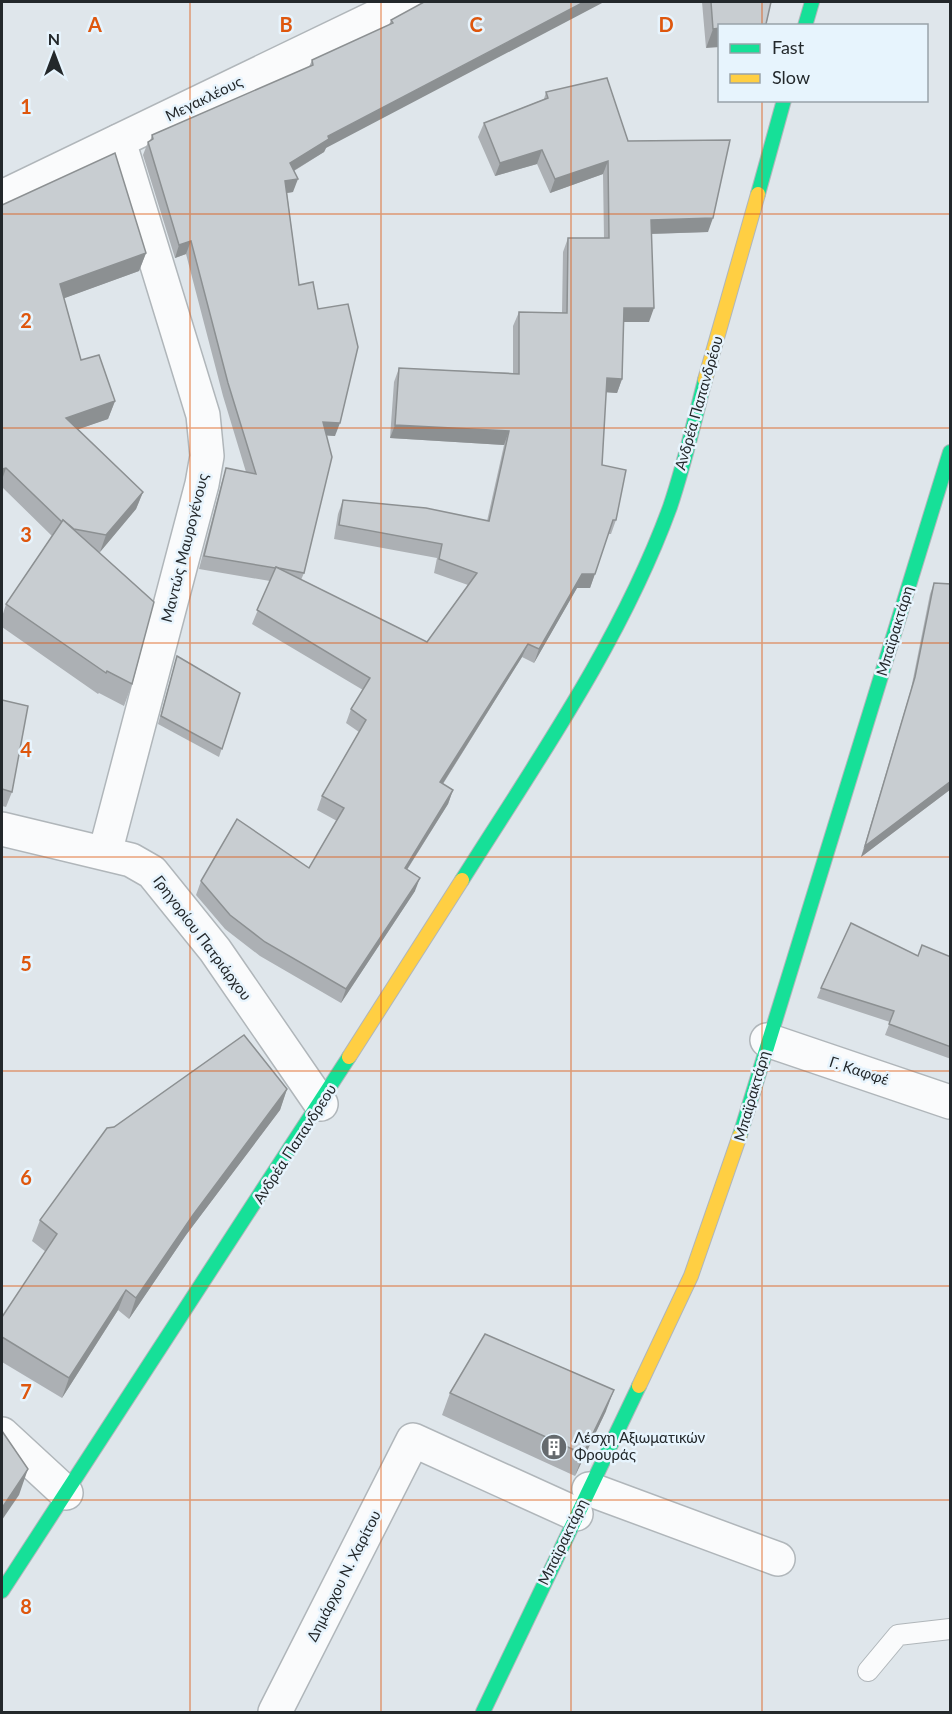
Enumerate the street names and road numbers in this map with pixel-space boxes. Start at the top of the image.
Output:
street label: Μεγακλέους [162,72,245,124]
street label: Ανδρέα Παπανδρέου [670,334,726,472]
street label: Μαντώς Μαυρογένους [157,471,211,624]
street label: Μπαϊρακτάρη [872,583,916,678]
street label: Γρηγορίου Πατριάρχου [150,871,256,1003]
street label: Μπαϊρακτάρη [730,1048,773,1143]
street label: Γ. Καφφέ [827,1052,891,1088]
street label: Ανδρέα Παπανδρεου [249,1080,339,1207]
street label: Μπαϊρακτάρη [534,1496,591,1587]
street label: Δημάρχου Ν. Χαρίτου [302,1507,384,1644]

